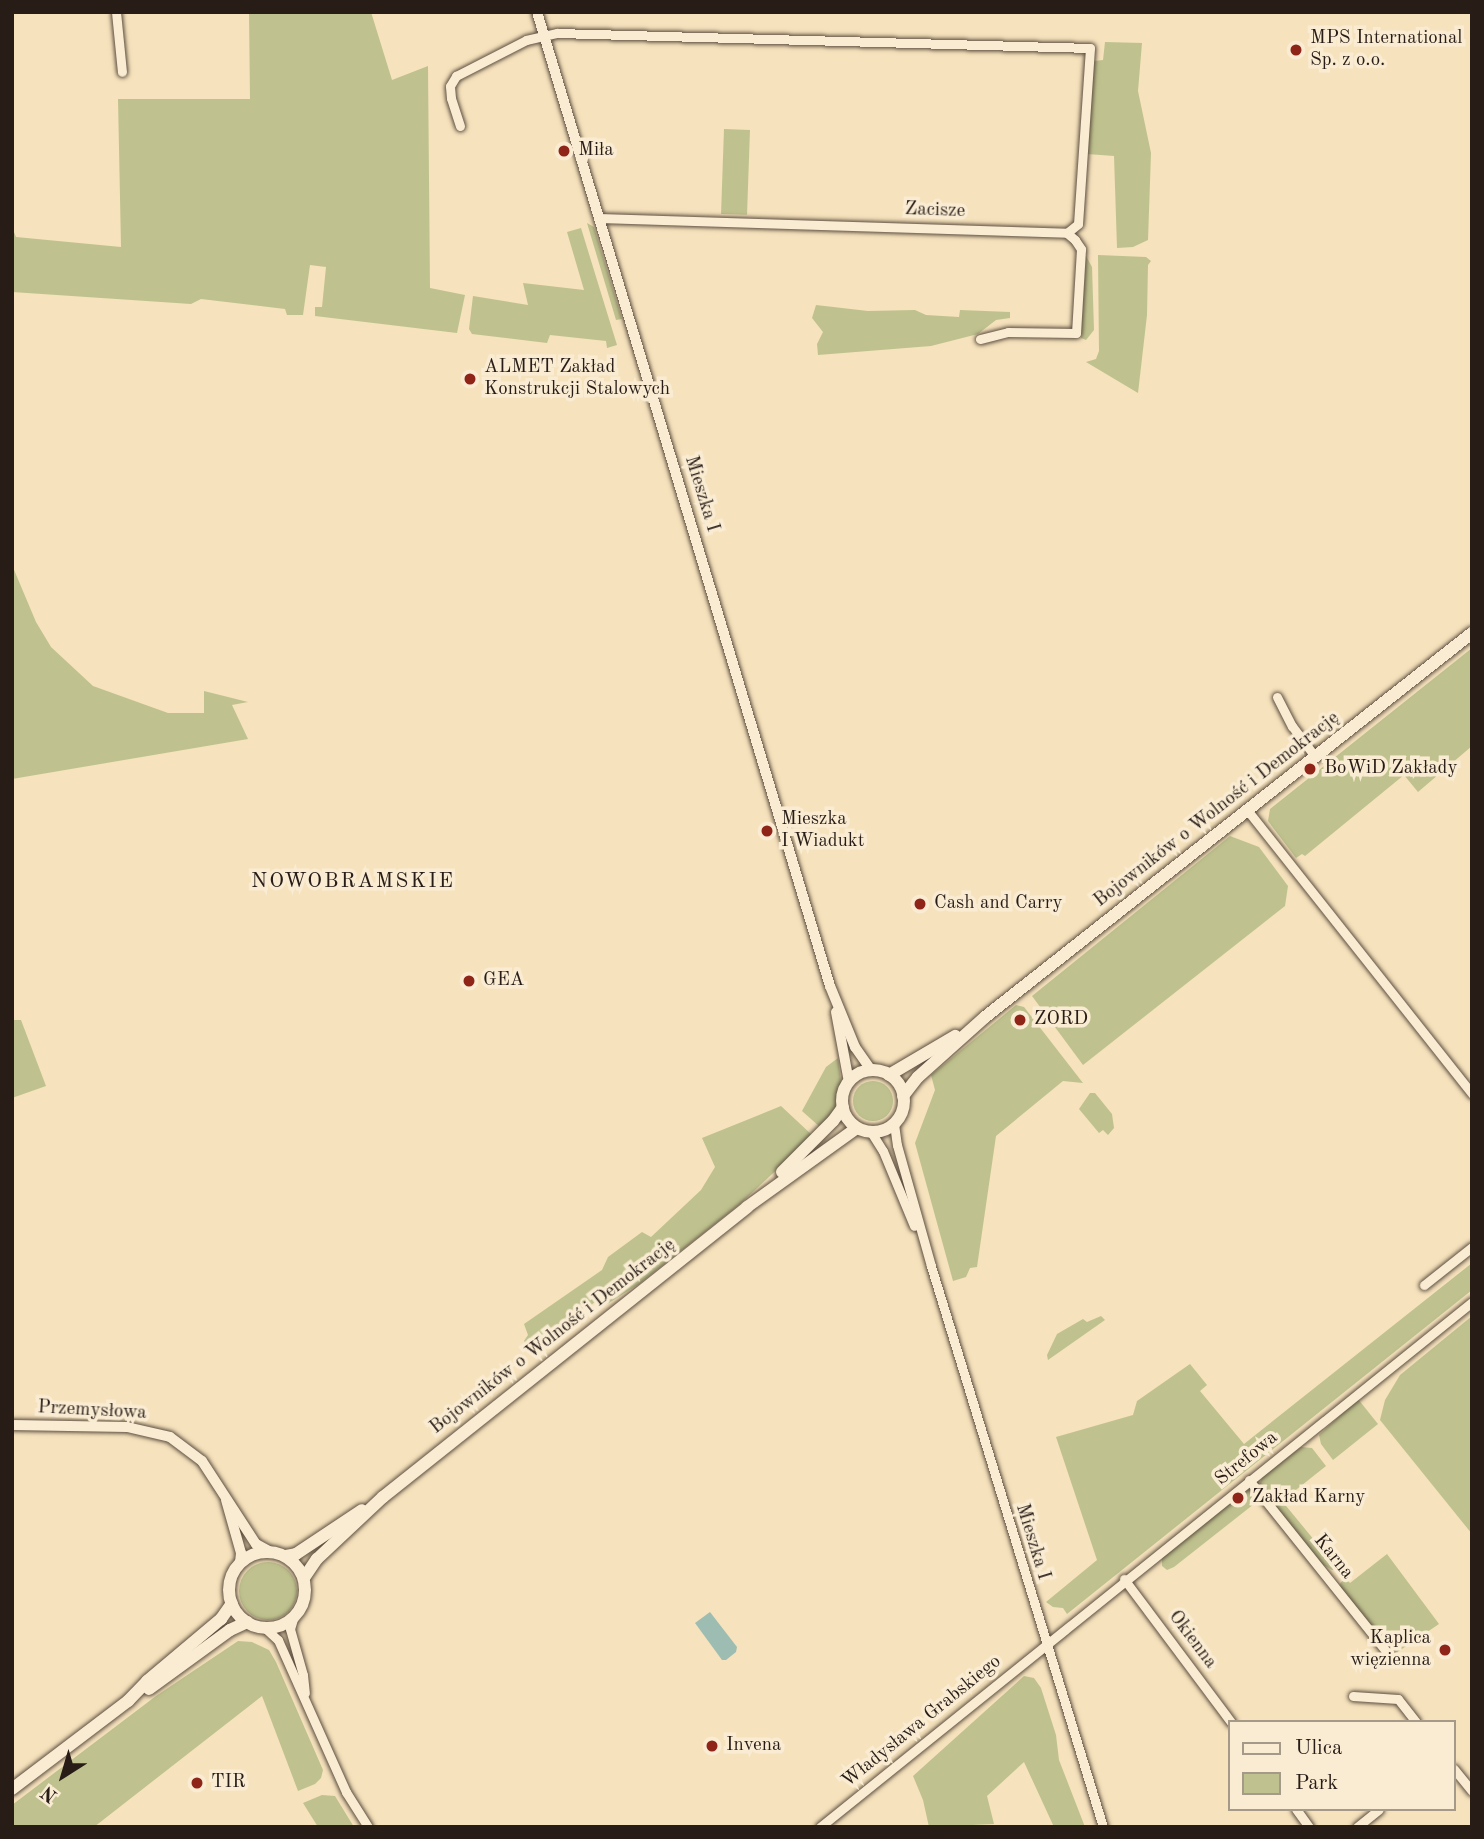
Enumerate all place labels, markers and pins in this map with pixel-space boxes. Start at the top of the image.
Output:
place label: MPS International Sp. z o.o. [1310,28,1462,72]
marker: MPS International Sp. z o.o. [1288,42,1304,58]
place label: Miła [578,140,614,162]
marker: Miła [556,143,572,159]
place label: ALMET Zakład Konstrukcji Stalowych [484,357,670,401]
marker: ALMET Zakład Konstrukcji Stalowych [462,371,478,387]
place label: BoWiD Zakłady [1324,758,1458,780]
marker: BoWiD Zakłady [1302,761,1318,777]
place label: Mieszka I Wiadukt [781,809,864,853]
marker: Mieszka I Wiadukt [759,823,775,839]
place label: Cash and Carry [934,893,1063,915]
marker: Cash and Carry [912,896,928,912]
place label: GEA [483,970,524,992]
marker: GEA [461,973,477,989]
place label: ZORD [1034,1009,1088,1031]
marker: ZORD [1012,1012,1028,1028]
place label: Zakład Karny [1252,1487,1365,1509]
marker: Zakład Karny [1230,1490,1246,1506]
place label: Kaplica więzienna [1350,1628,1431,1672]
marker: Kaplica więzienna [1437,1642,1453,1658]
place label: Invena [726,1735,781,1757]
marker: Invena [704,1738,720,1754]
place label: TIR [211,1772,246,1794]
marker: TIR [189,1775,205,1791]

